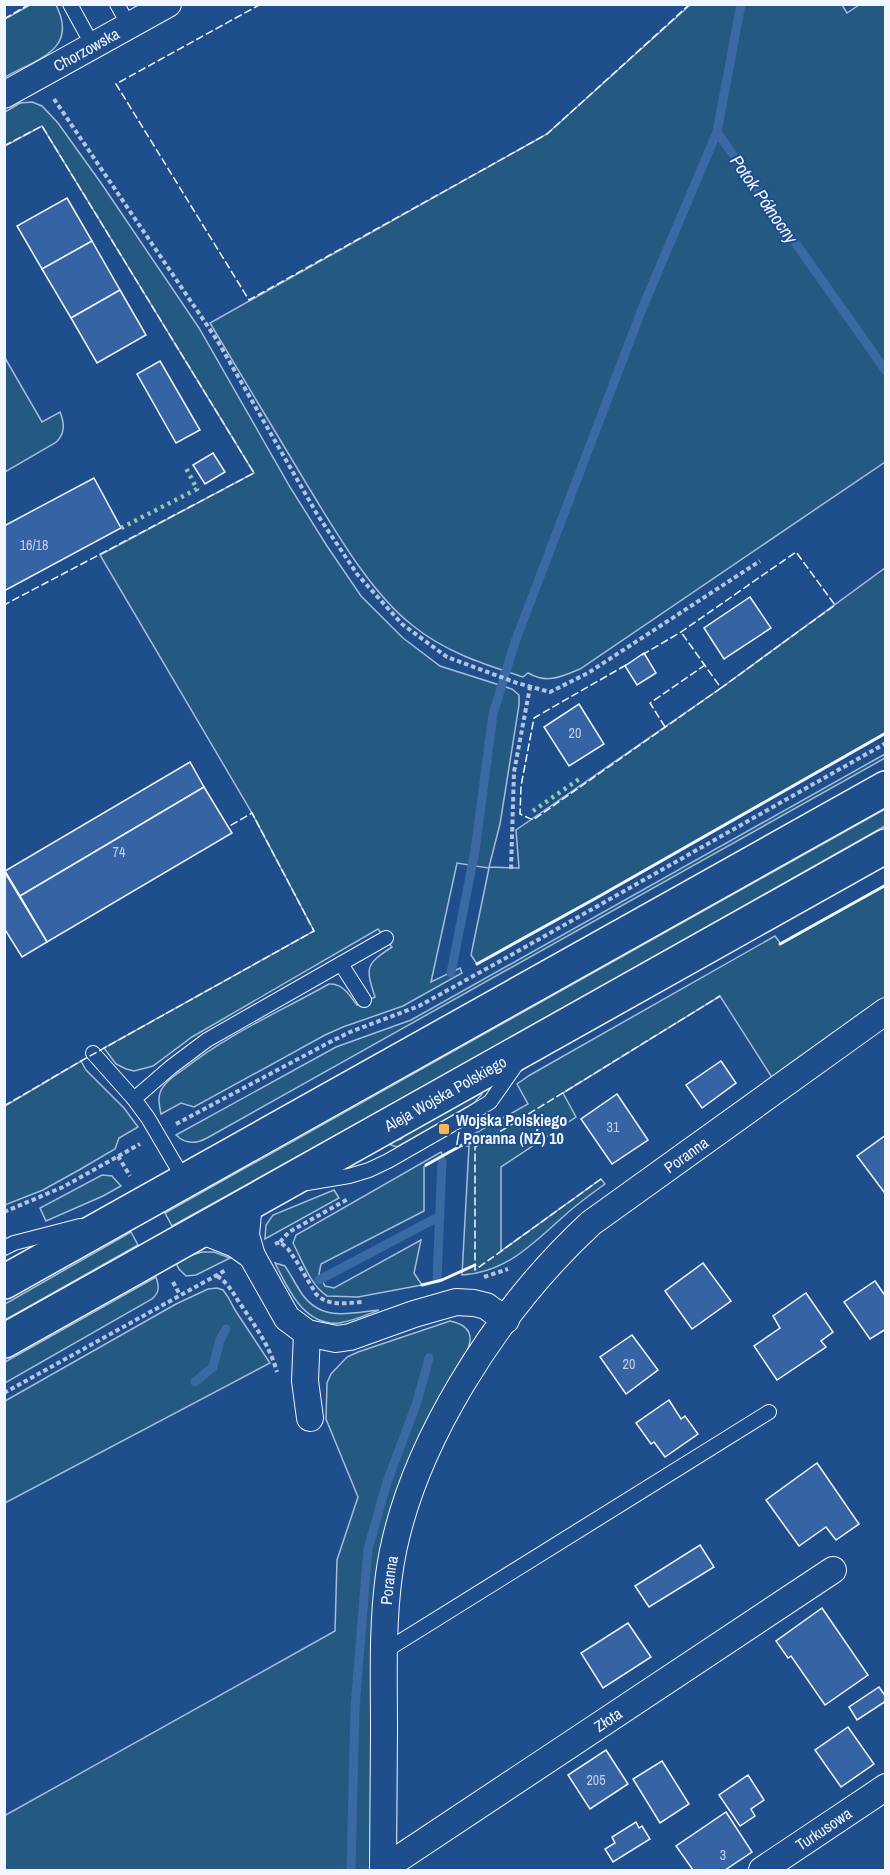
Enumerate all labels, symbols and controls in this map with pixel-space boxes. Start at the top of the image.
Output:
street label: Chorzowska [49,22,124,77]
water label: Potok Północny [724,150,805,249]
house number: 16/18 [20,536,48,554]
house number: 20 [569,724,581,742]
house number: 74 [113,843,126,861]
street label: Aleja Wojska Polskiego [379,1050,510,1137]
place label: Wojska Polskiego / Poranna (NŻ) 10 [456,1109,567,1149]
house number: 31 [607,1118,620,1136]
marker: Wojska Polskiego / Poranna (NŻ) 10 [437,1122,451,1136]
street label: Poranna [659,1131,713,1178]
house number: 20 [623,1355,635,1373]
street label: Poranna [375,1553,403,1606]
street label: Złota [590,1702,627,1737]
house number: 205 [586,1771,606,1789]
street label: Turkusowa [791,1802,856,1856]
house number: 3 [720,1846,726,1864]

